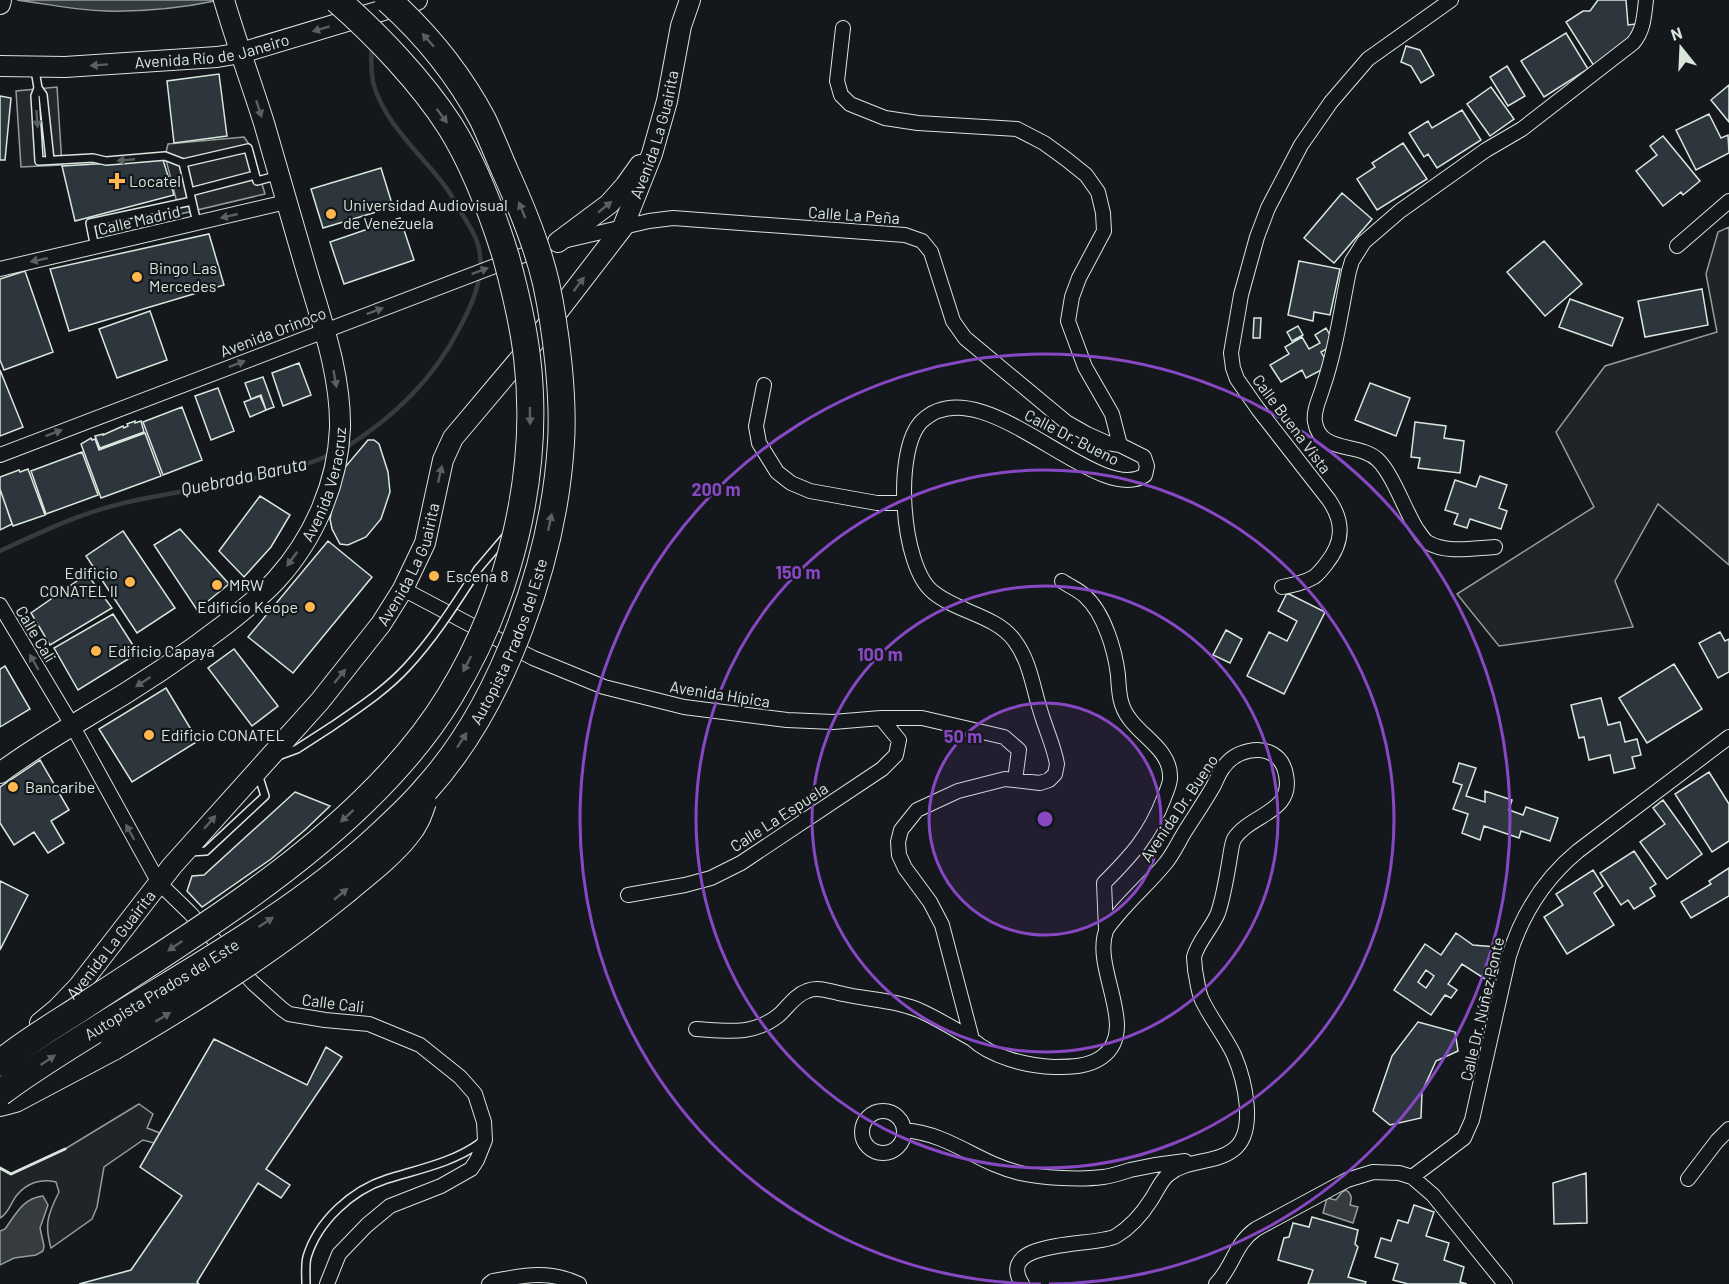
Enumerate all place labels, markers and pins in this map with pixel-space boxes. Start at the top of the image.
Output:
place label: Locatel [129,171,181,190]
marker: Locatel [110,174,124,188]
place label: Universidad Audiovisual de Venezuela [343,195,508,232]
marker: Universidad Audiovisual de Venezuela [324,207,338,221]
place label: Bingo Las Mercedes [149,258,217,295]
marker: Bingo Las Mercedes [130,270,144,284]
place label: Edificio CONATEL II [39,563,118,600]
place label: Escena 8 [446,566,509,585]
marker: Escena 8 [427,569,441,583]
marker: Edificio CONATEL II [123,575,137,589]
place label: MRW [229,575,264,594]
marker: MRW [210,578,224,592]
place label: Edificio Keope [197,597,298,616]
marker: Edificio Keope [303,600,317,614]
place label: Edificio Capaya [108,641,215,660]
marker: Edificio Capaya [89,644,103,658]
place label: Edificio CONATEL [161,725,285,744]
marker: Edificio CONATEL [142,728,156,742]
place label: Bancaribe [25,777,95,796]
marker: Bancaribe [6,780,20,794]
centre of rings [1035,809,1055,829]

